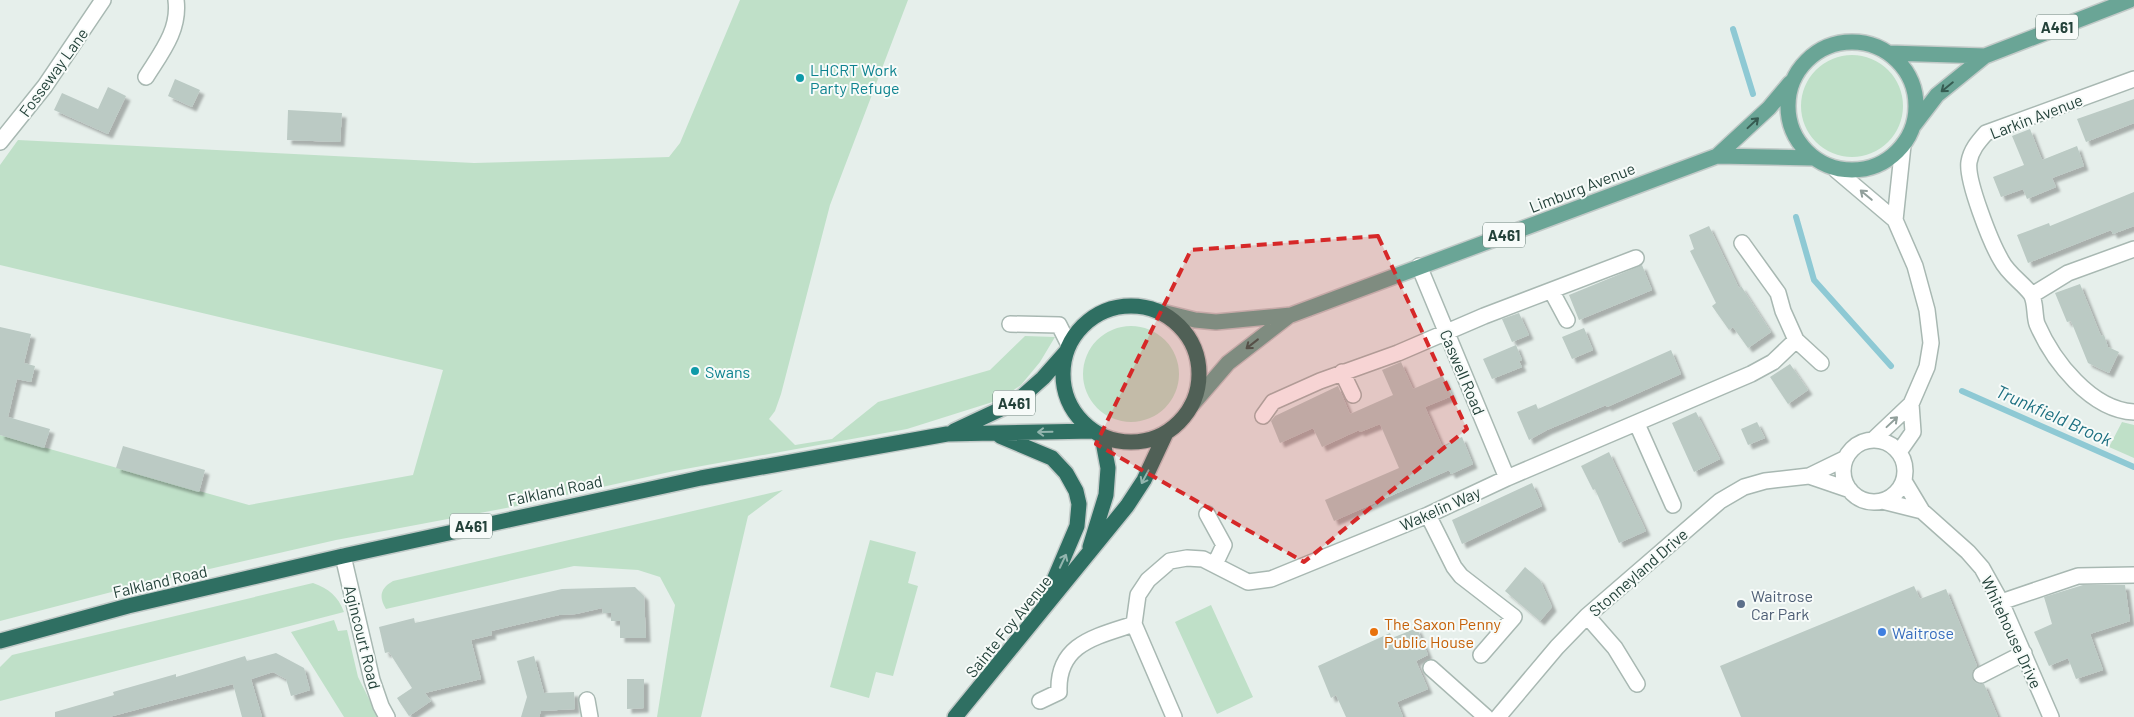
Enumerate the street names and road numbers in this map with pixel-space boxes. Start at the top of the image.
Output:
road number: A461 [2036,15,2078,40]
street label: Fosseway Lane [14,24,92,120]
street label: Larkin Avenue [1987,90,2085,142]
street label: Limburg Avenue [1526,158,1638,216]
road number: A461 [1483,222,1525,248]
street label: Caswell Road [1437,327,1489,417]
road number: A461 [993,390,1035,416]
street label: Falkland Road [506,471,604,509]
street label: Wakelin Way [1397,482,1484,534]
road number: A461 [450,514,492,538]
street label: Stonneyland Drive [1585,524,1691,620]
street label: Falkland Road [111,561,209,601]
street label: Sainte Foy Avenue [961,571,1055,681]
street label: Whitehouse Drive [1978,573,2046,691]
street label: Agincourt Road [341,583,385,691]

